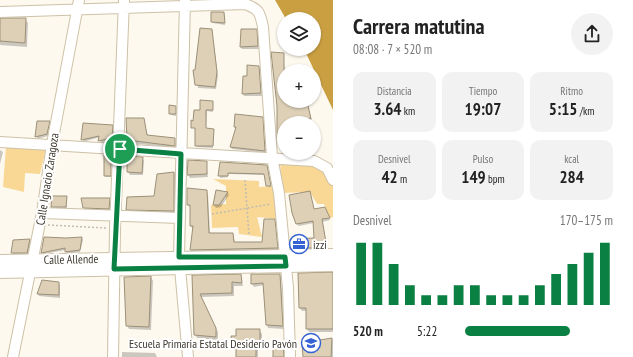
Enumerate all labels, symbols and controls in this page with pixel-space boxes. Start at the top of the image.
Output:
map controls [277,12,321,160]
button: layers [277,12,321,56]
text: Carrera matutina [353,12,485,40]
button: share [571,13,613,55]
text: 08:08 · 7 × 520 m [353,41,432,58]
button: + [277,64,321,108]
text: Distancia [377,84,412,98]
text: Tiempo [469,84,497,98]
text: Ritmo [560,84,583,98]
text: 3.64 [373,98,401,120]
text: 19:07 [465,98,501,120]
text: 5:15 [549,98,577,120]
text: km [401,104,415,118]
text: /km [577,104,594,118]
button: − [277,116,321,160]
street label: Calle Ignacio Zaragoza [32,132,62,226]
pin [103,132,137,166]
icon: arrive [109,138,131,160]
text: Desnivel [378,152,411,166]
text: Pulso [473,152,493,166]
text: kcal [564,152,579,166]
text: 42 [381,166,398,188]
text: 149 [461,166,486,188]
text: 284 [559,166,584,188]
text: m [398,172,407,186]
text: bpm [486,172,505,186]
text: Desnivel [353,212,392,229]
text: 170–175 m [560,212,613,229]
office icon: izzi [288,233,310,255]
place label: izzi [313,237,327,252]
street label: Calle Allende [44,251,98,267]
text: 520 m [353,323,383,340]
text: 5:22 [417,323,437,340]
school or university icon: Escuela Primaria Estatal Desiderio Pavón [300,332,322,354]
place label: Escuela Primaria Estatal Desiderio Pavón [129,336,297,351]

